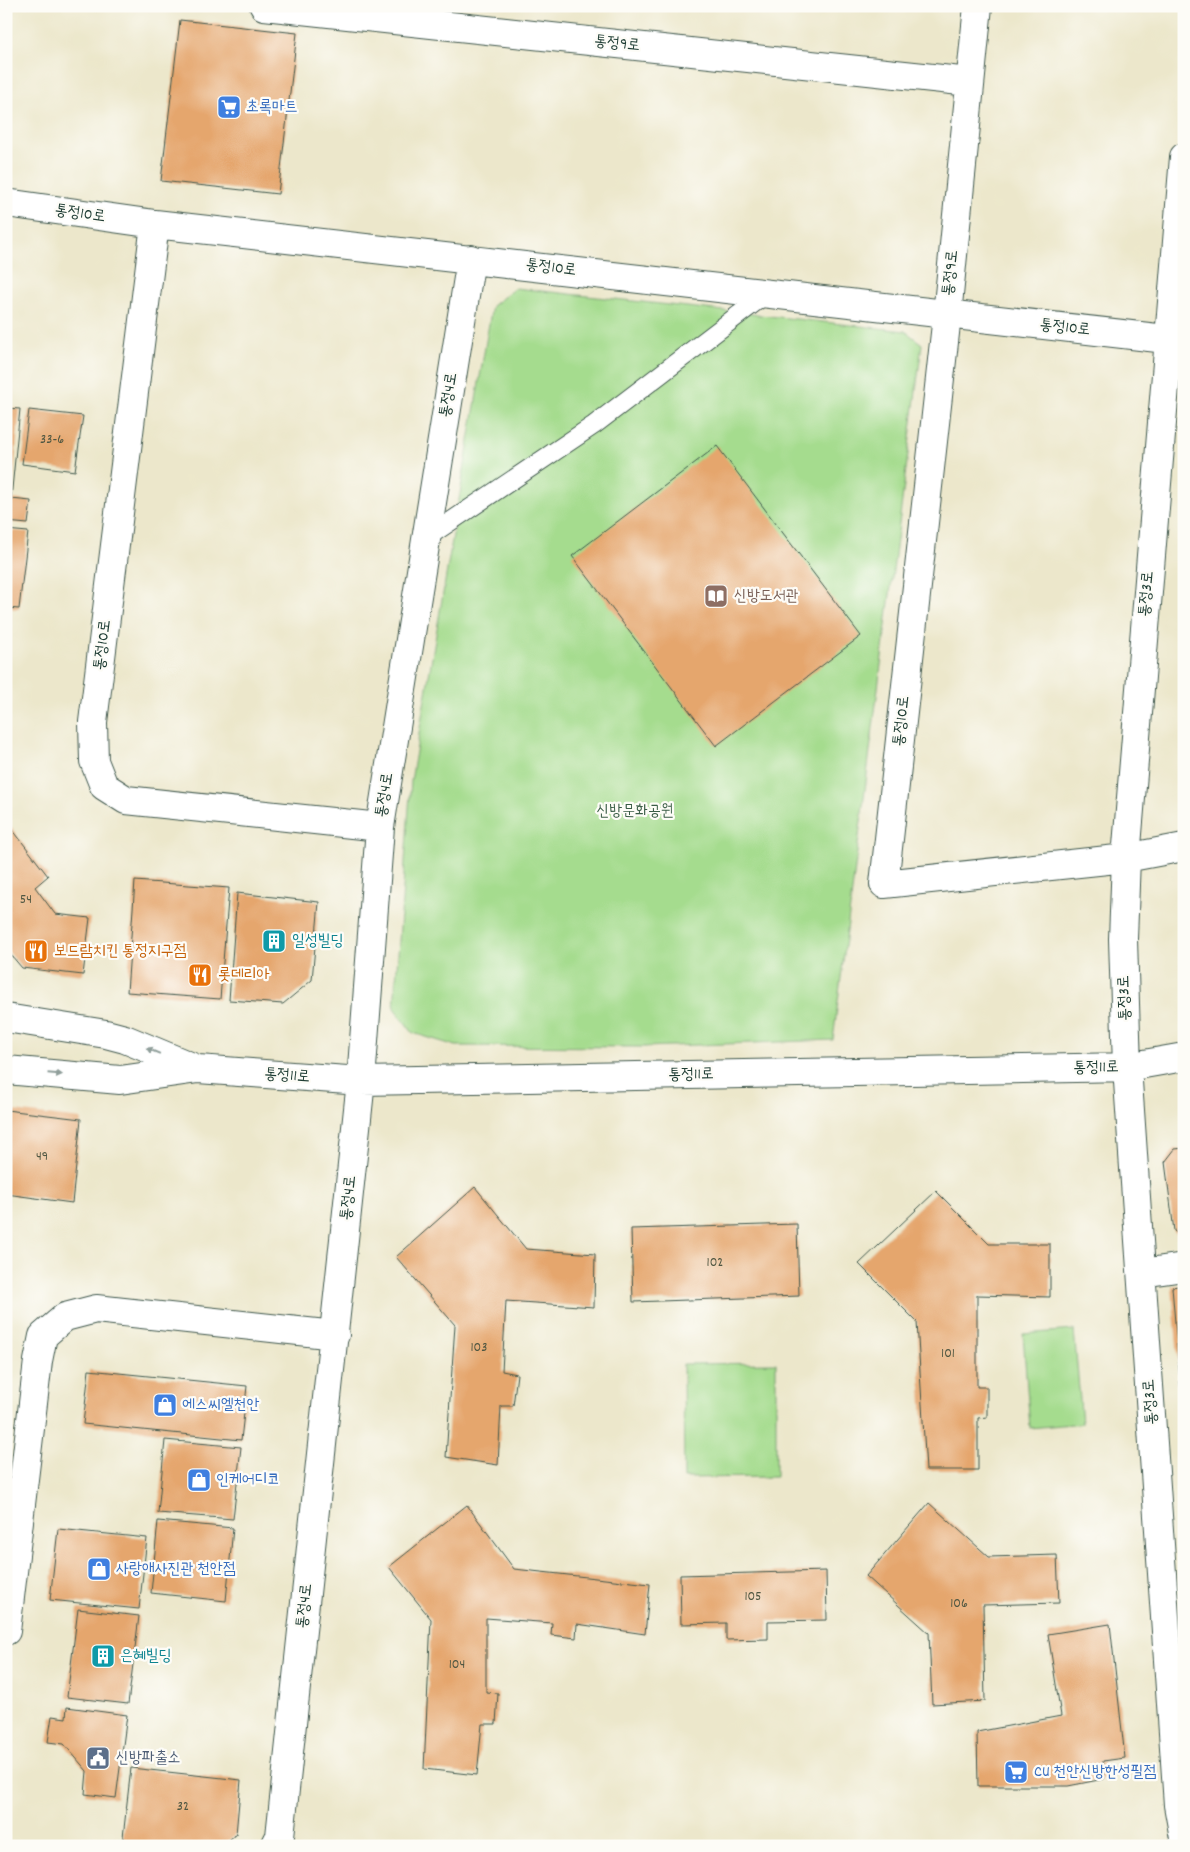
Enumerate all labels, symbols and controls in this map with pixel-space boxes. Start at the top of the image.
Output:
street label: 통정9로 [593,30,641,58]
supermarket icon: 초록마트 [216,94,242,120]
place label: 초록마트 [246,96,298,119]
street label: 통정10로 [53,199,107,229]
street label: 통정9로 [937,249,965,297]
street label: 통정10로 [524,253,578,283]
street label: 통정10로 [1039,314,1091,342]
street label: 통정4로 [434,371,464,419]
house number: 33-6 [40,430,64,450]
street label: 통정3로 [1134,570,1160,618]
library icon: 신방도서관 [703,583,729,609]
place label: 신방도서관 [734,585,799,608]
street label: 통정10로 [88,618,118,672]
street label: 통정10로 [888,695,916,747]
street label: 통정4로 [370,771,400,819]
park label: 신방문화공원 [596,800,674,823]
house number: 54 [20,890,32,910]
building icon: 일성빌딩 [261,928,287,954]
place label: 일성빌딩 [292,930,344,953]
restaurant icon: 보드람치킨 통정지구점 [23,938,49,964]
place label: 보드람치킨 통정지구점 [54,940,187,963]
restaurant icon: 롯데리아 [187,962,213,988]
place label: 롯데리아 [218,964,270,987]
street label: 통정3로 [1113,975,1137,1021]
one-way arrow [146,1046,160,1054]
street label: 통정11로 [1073,1056,1119,1080]
street label: 통정11로 [263,1063,311,1089]
street label: 통정11로 [668,1063,714,1087]
one-way arrow [47,1071,63,1079]
house number: 49 [36,1147,48,1167]
street label: 통정4로 [335,1174,363,1222]
house number: 102 [707,1253,723,1273]
house number: 103 [471,1338,487,1358]
house number: 101 [941,1344,955,1364]
street label: 통정3로 [1138,1378,1164,1426]
shop icon: 에스씨엘천안 [152,1392,178,1418]
place label: 에스씨엘천안 [182,1394,259,1417]
shop icon: 인케어디코 [186,1467,212,1493]
place label: 인케어디코 [216,1469,280,1492]
shop icon: 사랑애사진관 천안점 [86,1556,112,1582]
place label: 사랑애사진관 천안점 [116,1558,236,1581]
street label: 통정4로 [291,1582,319,1630]
house number: 105 [744,1587,762,1607]
house number: 106 [950,1594,968,1614]
building icon: 은혜빌딩 [90,1643,116,1669]
place label: 은혜빌딩 [120,1645,172,1668]
house number: 104 [449,1655,465,1675]
public building icon: 신방파출소 [85,1745,111,1771]
place label: 신방파출소 [116,1747,180,1770]
supermarket icon: CU 천안신방한성필점 [1003,1759,1029,1785]
place label: CU 천안신방한성필점 [1034,1761,1156,1784]
house number: 32 [177,1797,189,1817]

